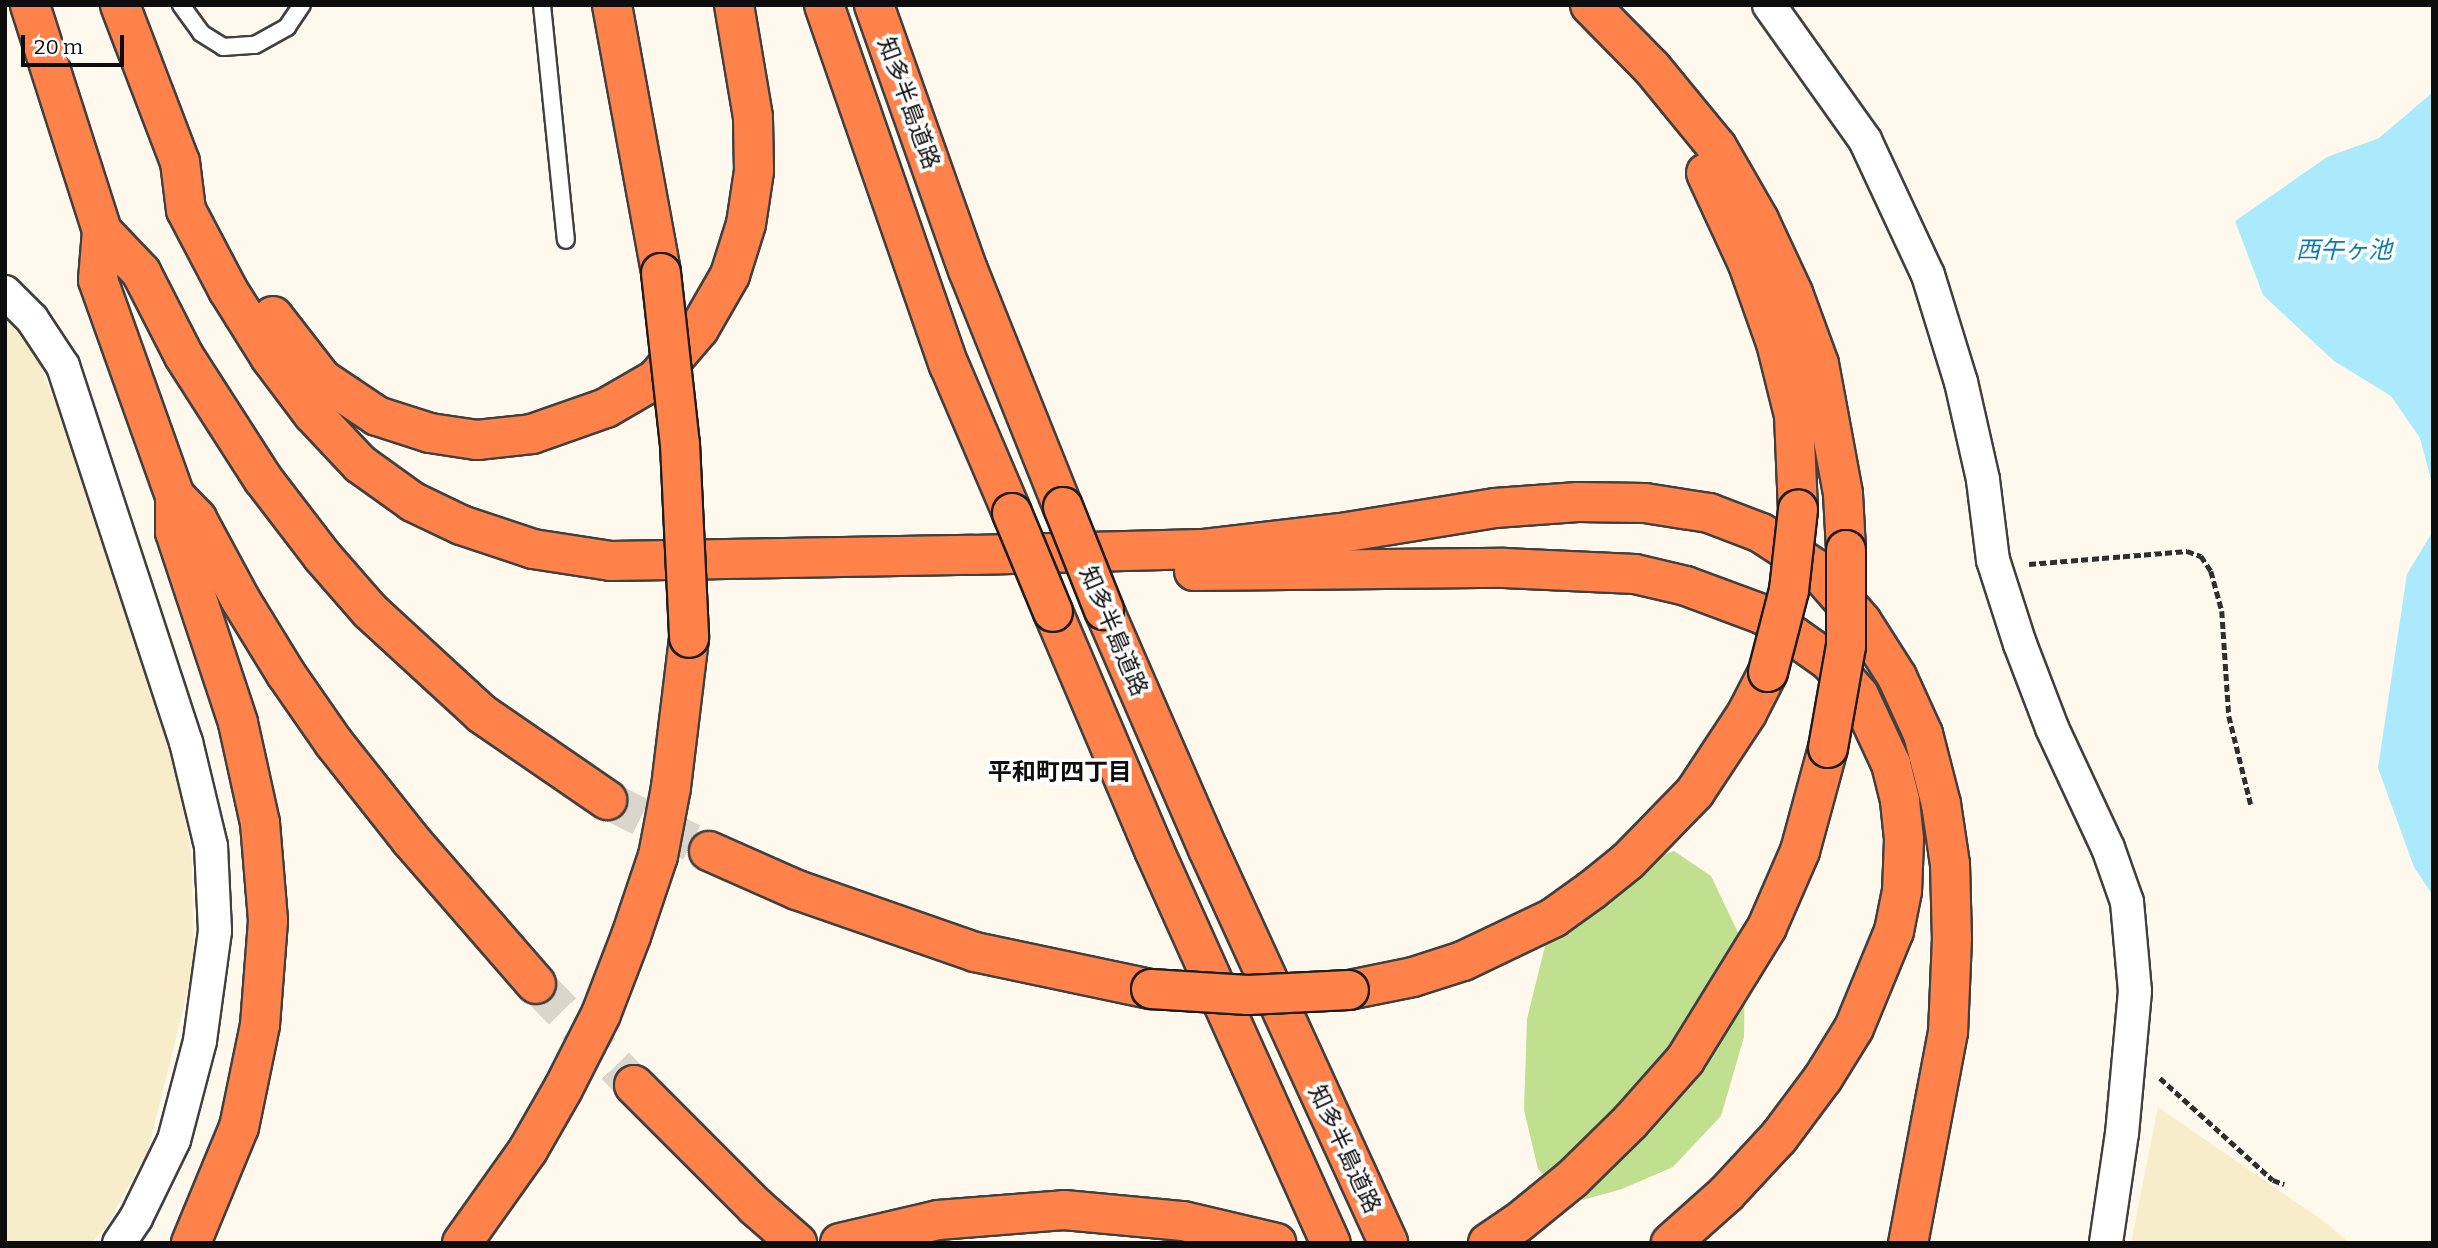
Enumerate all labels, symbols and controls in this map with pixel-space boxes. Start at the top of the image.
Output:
scale bar [24,21,128,65]
street label: 知多半島道路 [872,33,946,173]
text: 20 m [34,34,83,60]
water label: 西午ヶ池 [2296,237,2392,265]
street label: 知多半島道路 [1074,562,1154,700]
district label: 平和町四丁目 [988,759,1132,787]
street label: 知多半島道路 [1303,1081,1387,1217]

